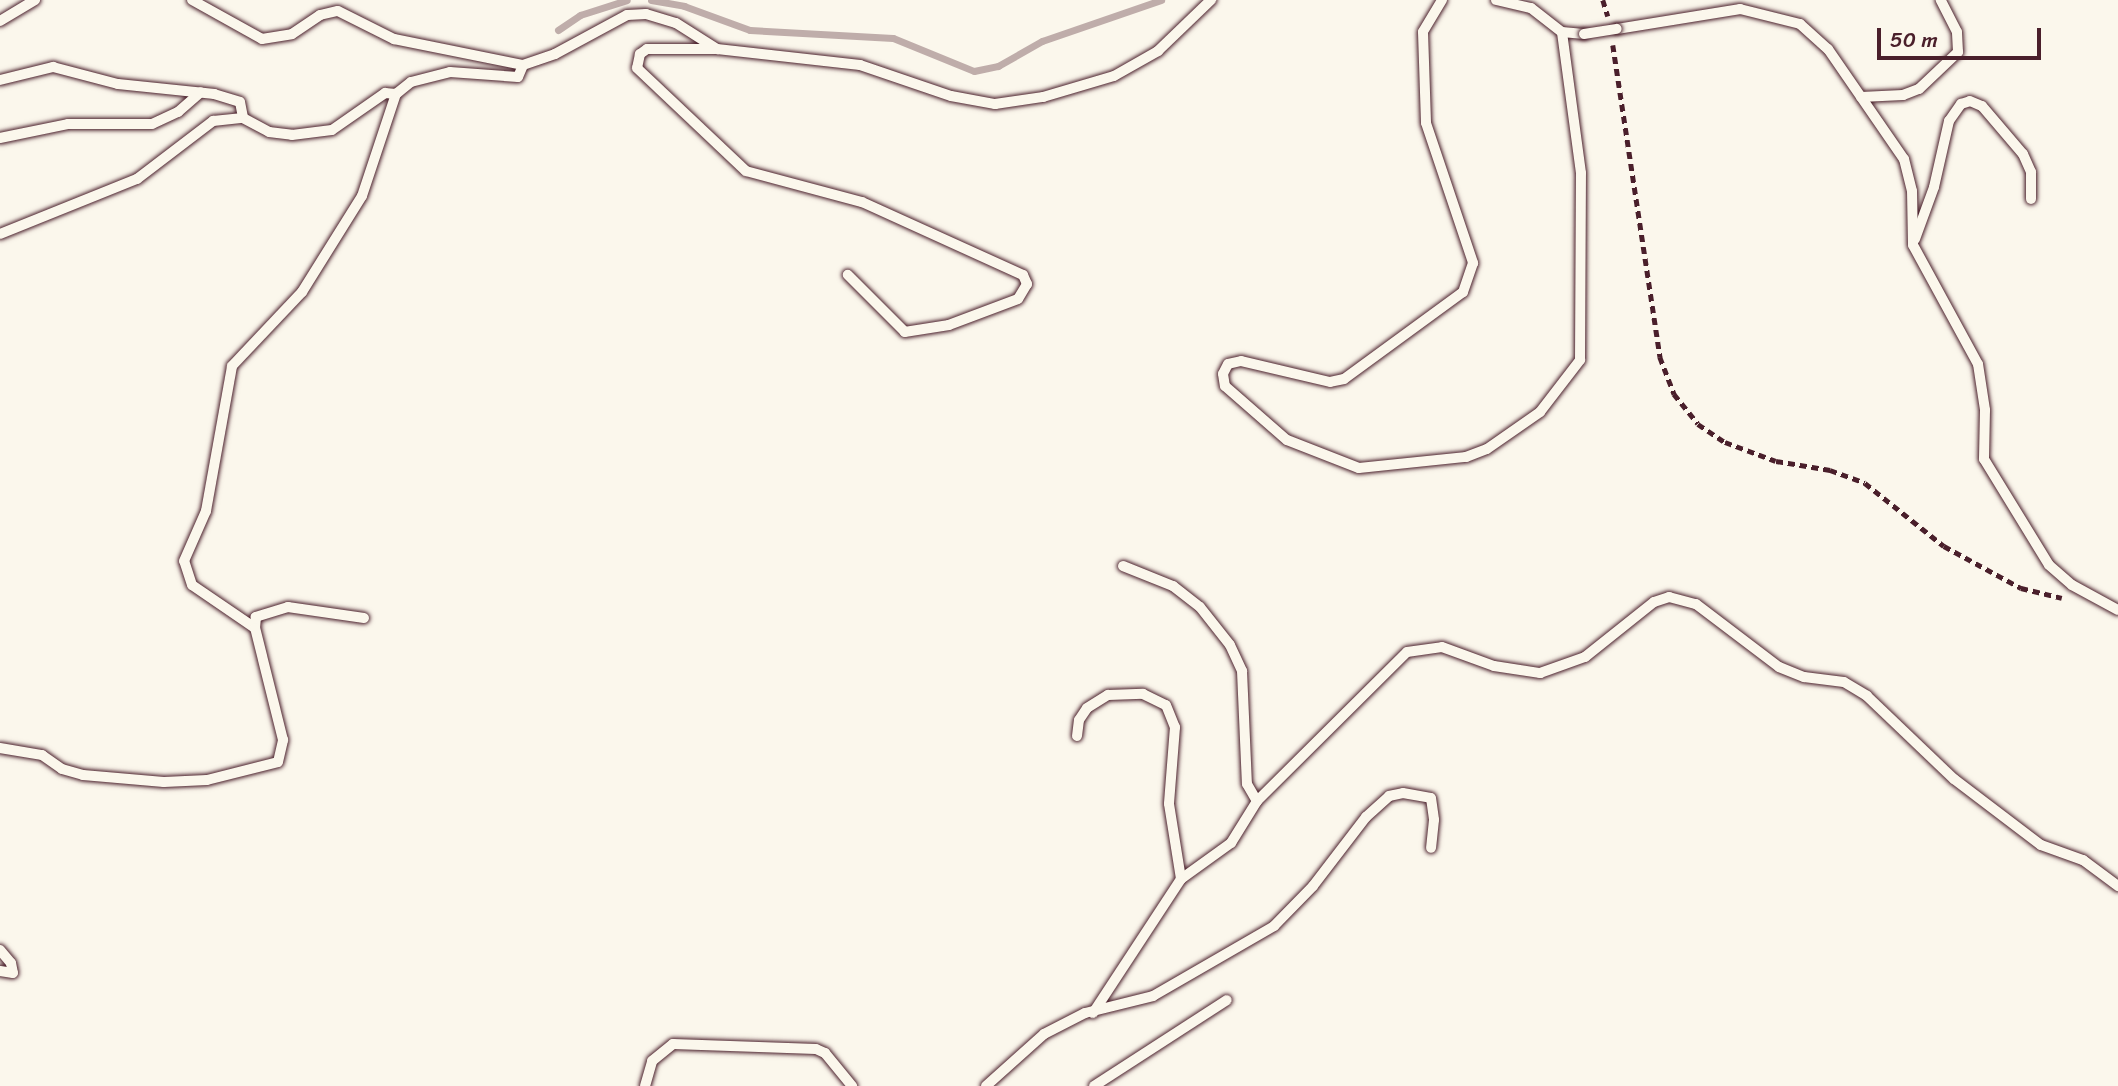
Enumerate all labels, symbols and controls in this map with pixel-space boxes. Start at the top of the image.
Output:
scale bar [1880,14,2044,58]
text: 50 m [1890,21,1938,59]

